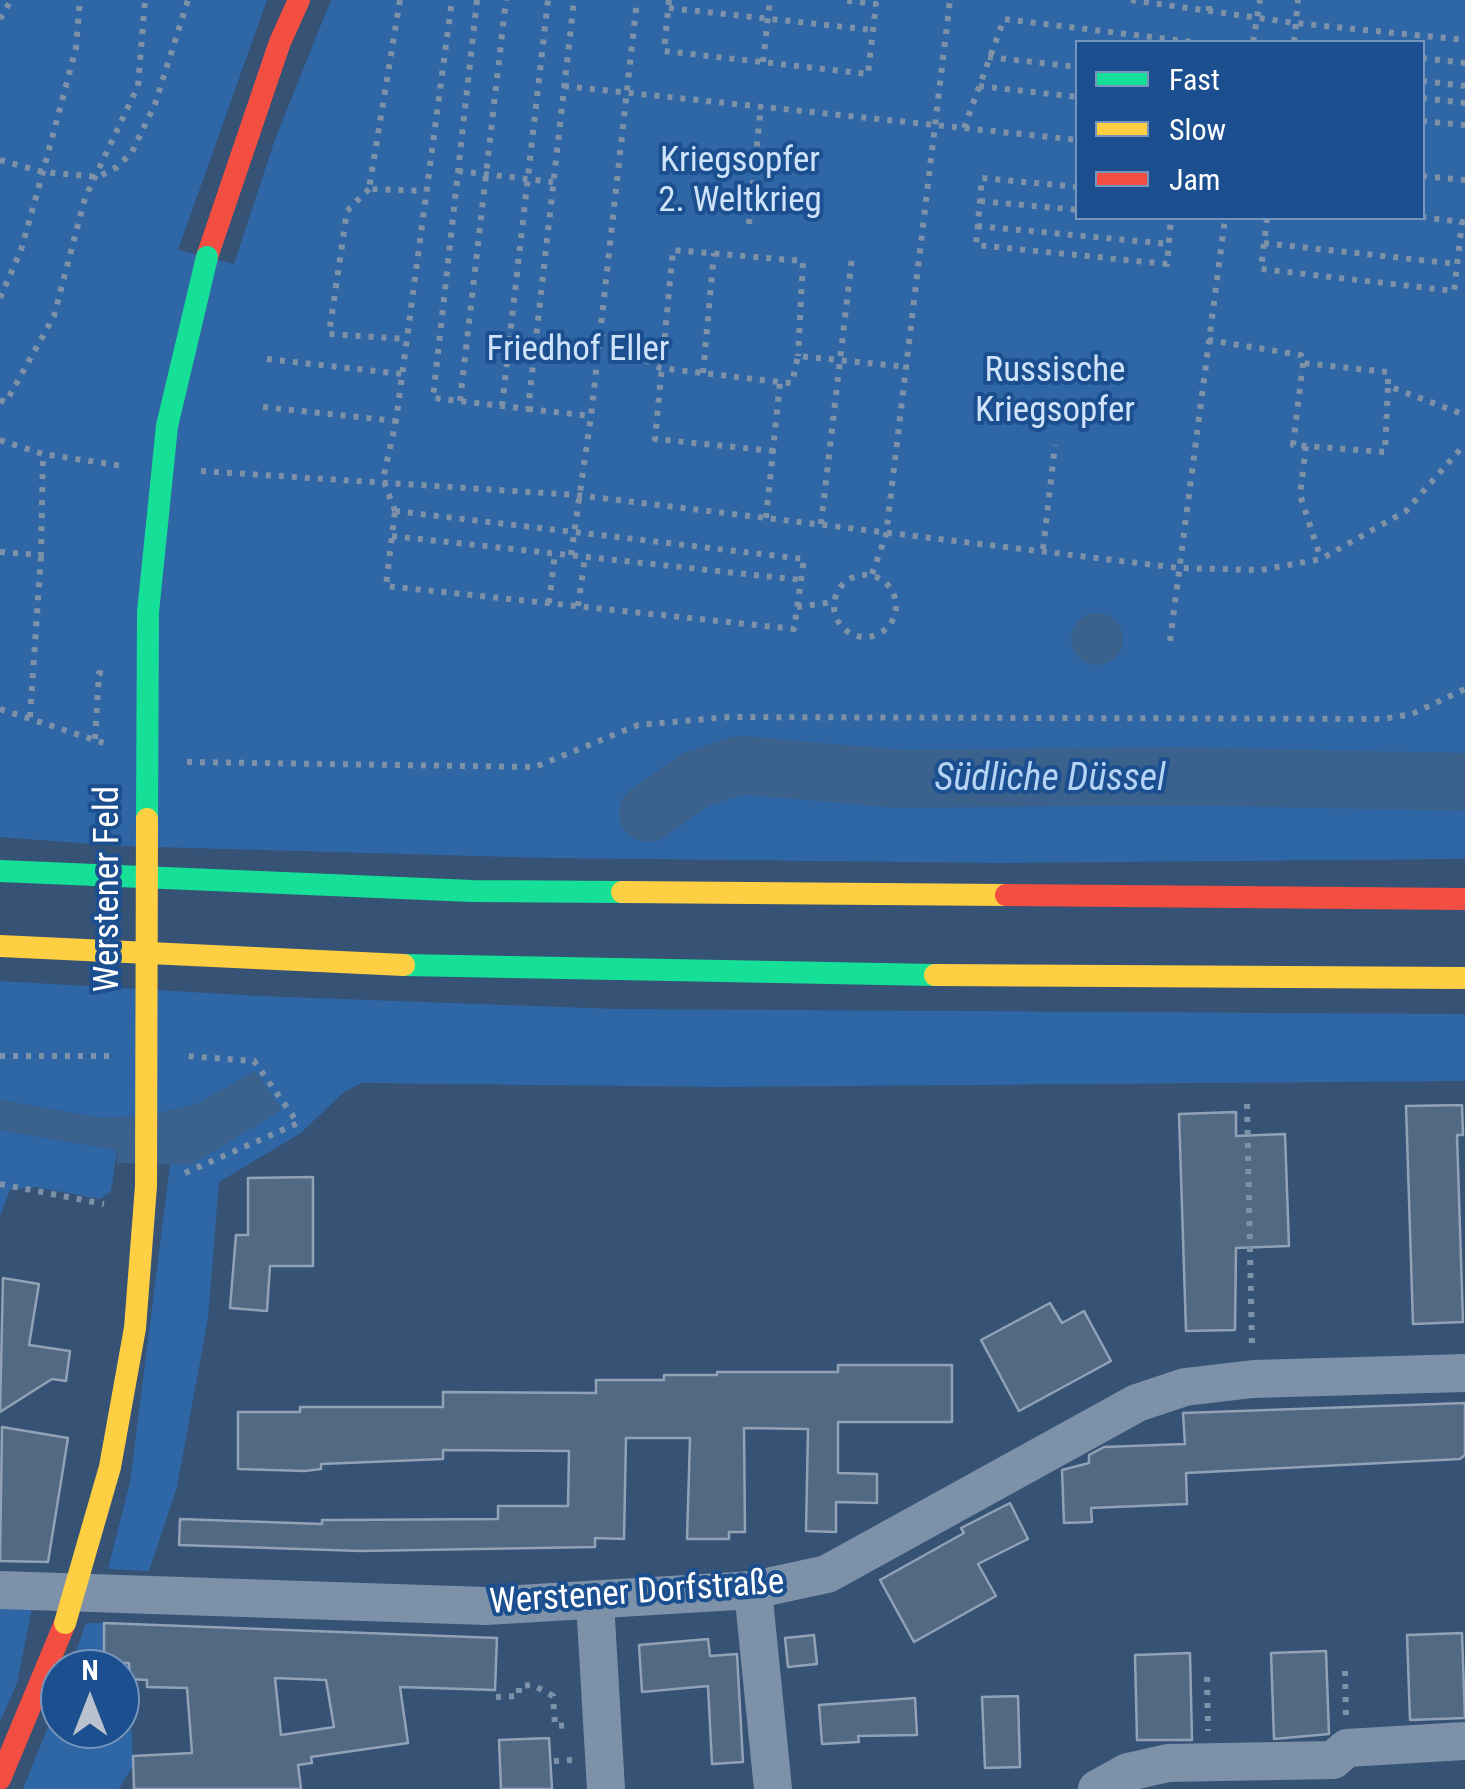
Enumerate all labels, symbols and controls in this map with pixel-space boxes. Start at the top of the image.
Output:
legend [1075,40,1425,220]
text: Fast [1169,62,1220,97]
text: Slow [1169,112,1226,147]
park label: Kriegsopfer 2. Weltkrieg [658,141,822,223]
text: Jam [1169,162,1220,197]
park label: Friedhof Eller [487,330,669,372]
park label: Russische Kriegsopfer [975,351,1135,433]
water label: Südliche Düssel [934,757,1166,803]
street label: Werstener Feld [88,786,130,992]
street label: Werstener Dorfstraße [488,1563,786,1625]
north arrow [40,1649,140,1749]
text: N [81,1654,99,1687]

